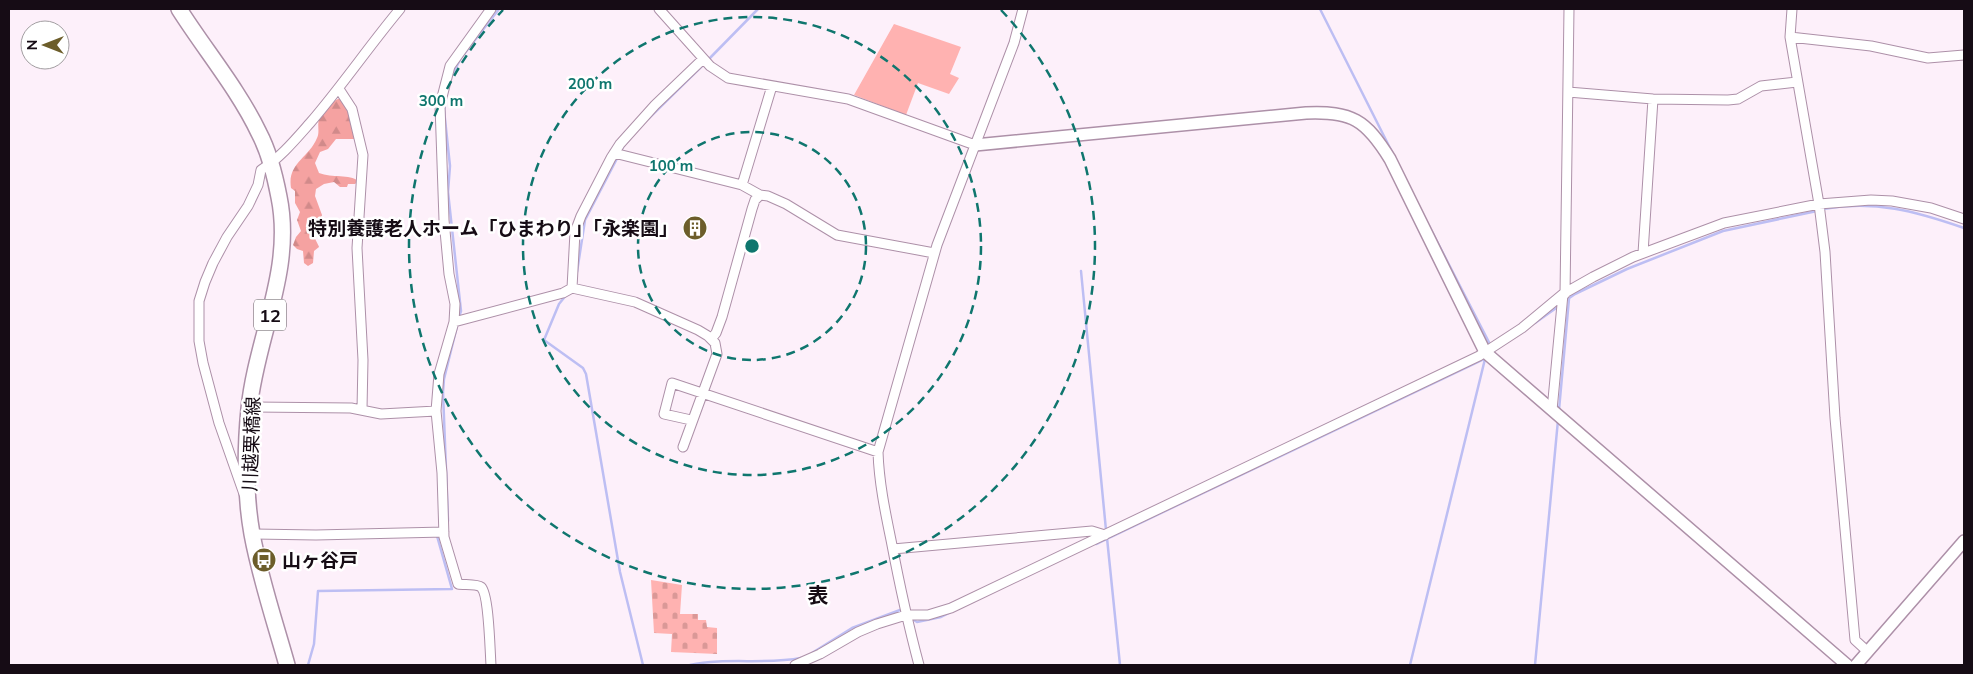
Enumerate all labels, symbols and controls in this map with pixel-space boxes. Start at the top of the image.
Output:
north arrow [20,20,70,70]
text: N [23,40,41,50]
text: 200 m [568,74,612,93]
text: 300 m [419,91,463,110]
text: 100 m [649,156,693,175]
building icon: 特別養護老人ホーム「ひまわり」「永楽園」 [682,215,708,241]
place label: 特別養護老人ホーム「ひまわり」「永楽園」 [308,216,678,240]
centre of rings [743,237,761,255]
road number: 12 [254,300,286,330]
street label: 川越栗橋線 [237,396,265,492]
bus stop icon: 山ヶ谷戸 [251,547,277,573]
place label: 山ヶ谷戸 [282,548,358,572]
district label: 表 [808,582,829,608]

